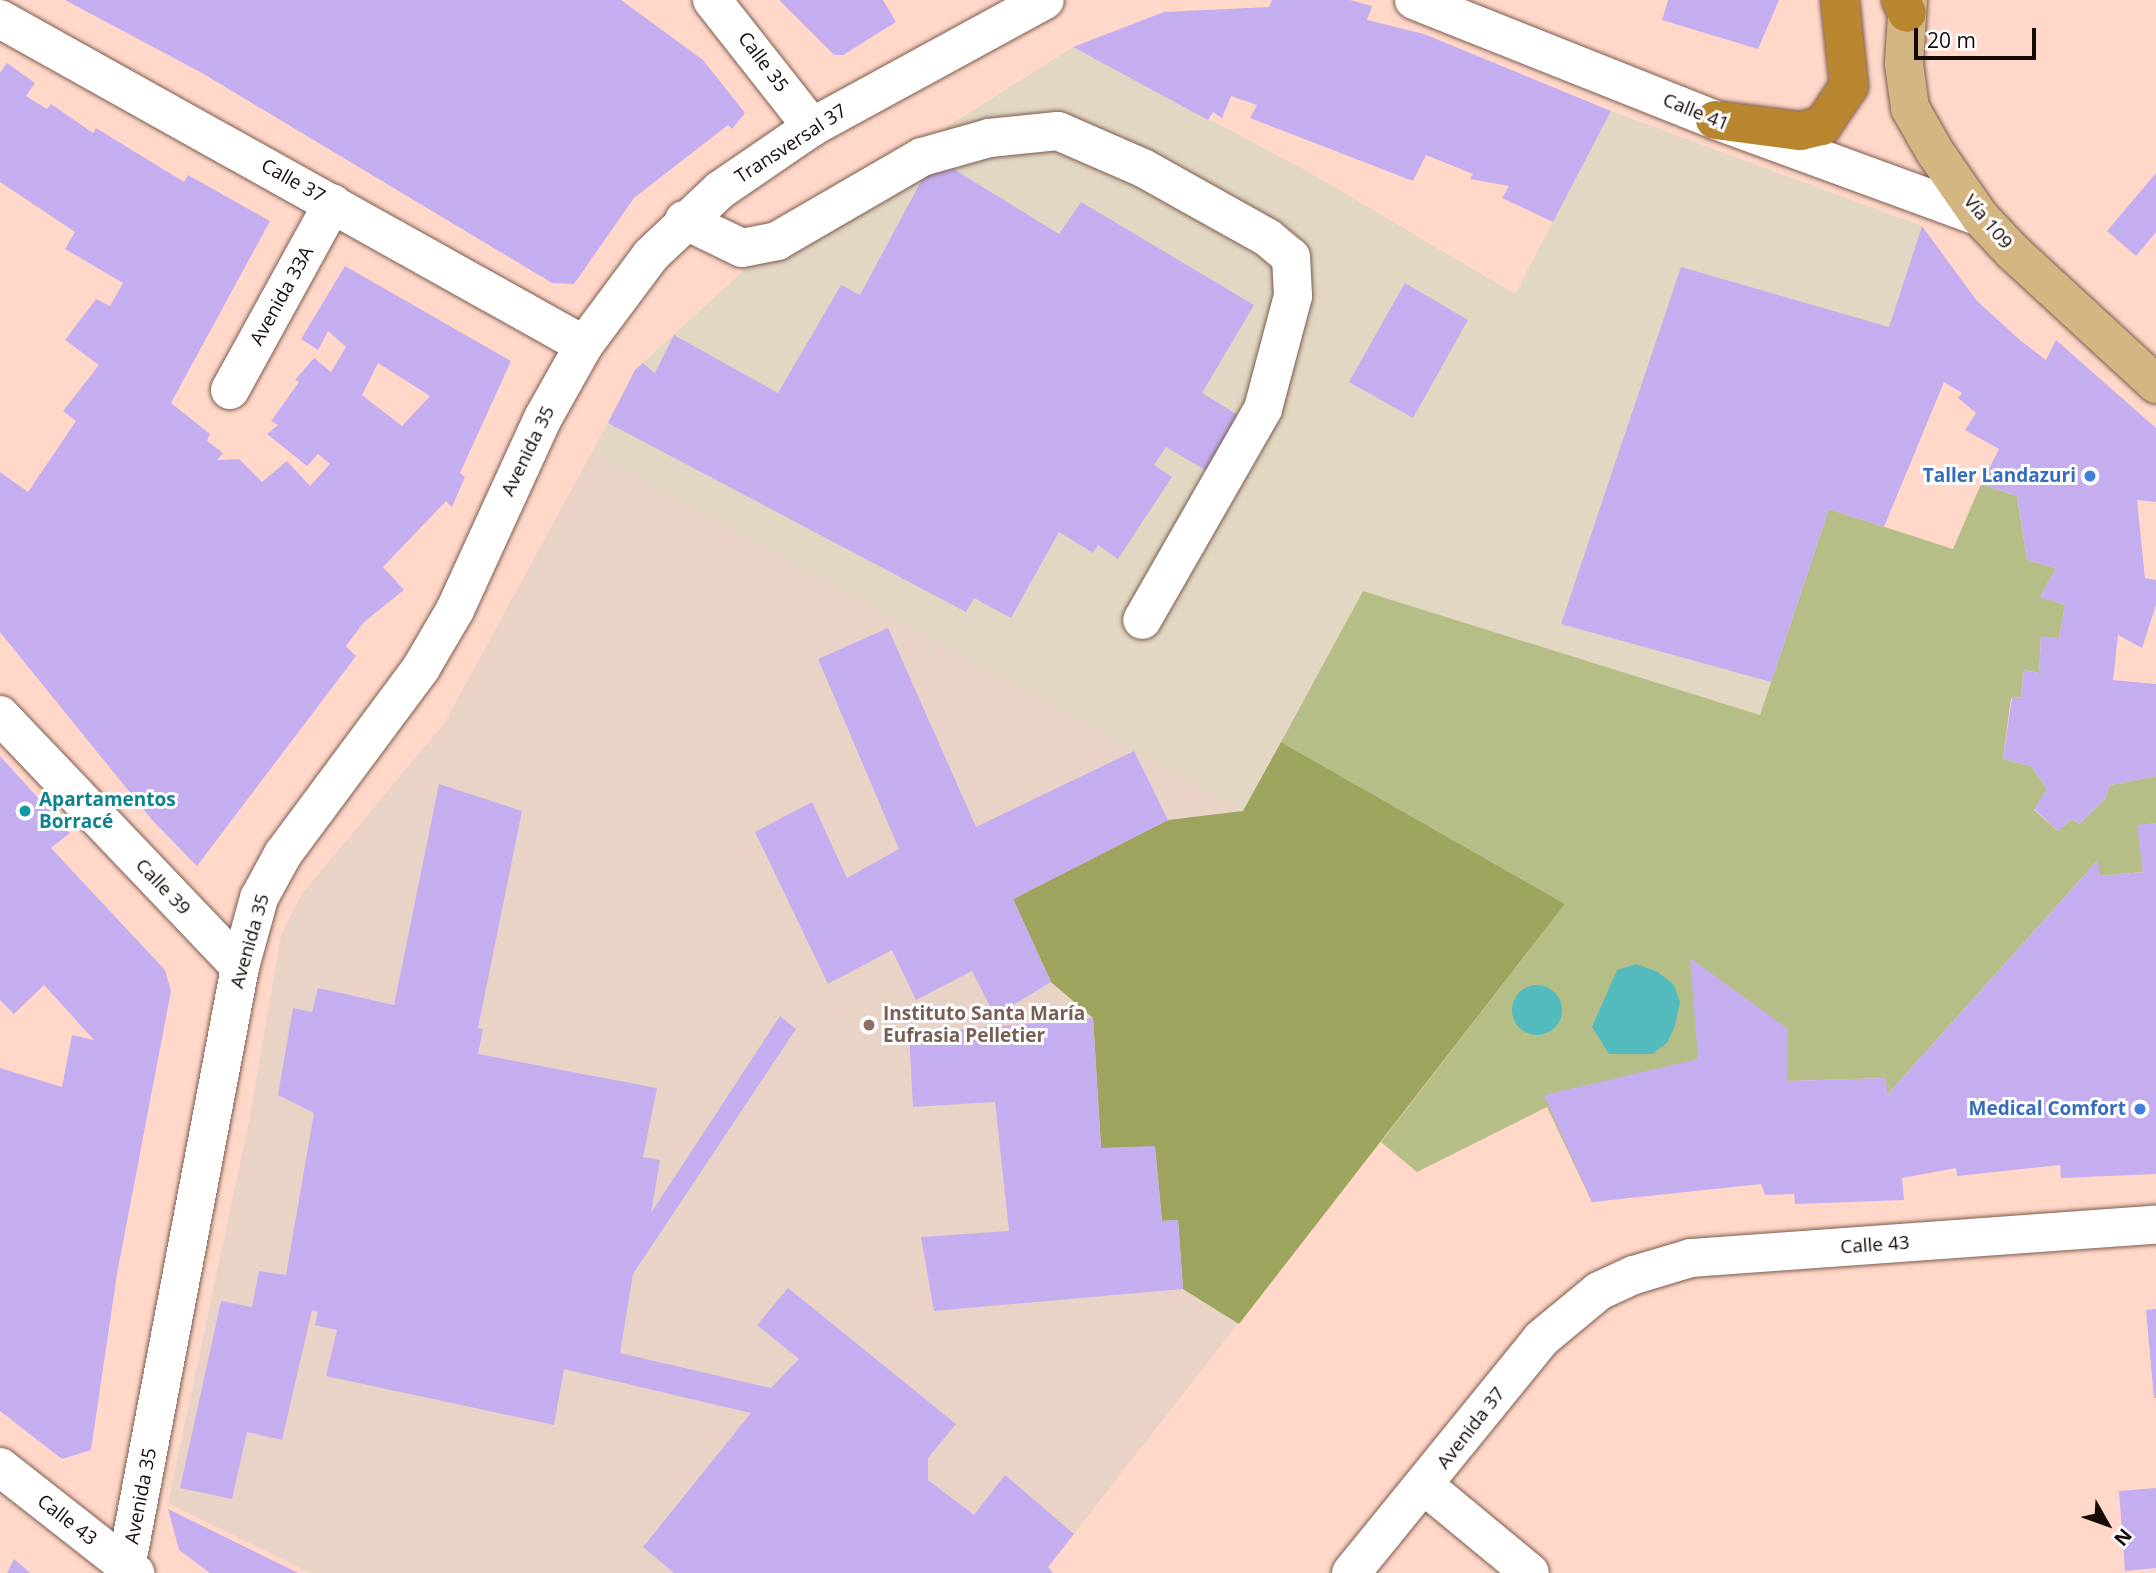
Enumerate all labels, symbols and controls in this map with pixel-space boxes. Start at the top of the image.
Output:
scale bar [1918,14,2040,58]
text: 20 m [1927,26,1976,54]
street label: Calle 35 [733,27,793,97]
street label: Calle 41 [1660,88,1732,136]
street label: Transversal 37 [731,99,851,189]
street label: Calle 37 [257,154,329,208]
street label: Vía 109 [1959,190,2017,254]
street label: Avenida 33A [245,243,319,349]
street label: Avenida 35 [496,402,560,500]
place label: Taller Landazuri [1923,465,2076,487]
marker: Taller Landazuri [2082,468,2098,484]
place label: Apartamentos Borracé [39,789,176,833]
marker: Apartamentos Borracé [17,803,33,819]
street label: Calle 39 [131,854,195,920]
street label: Avenida 35 [226,891,274,991]
place label: Instituto Santa María Eufrasia Pelletier [883,1003,1085,1047]
marker: Instituto Santa María Eufrasia Pelletier [861,1017,877,1033]
place label: Medical Comfort [1969,1098,2126,1120]
marker: Medical Comfort [2132,1101,2148,1117]
street label: Calle 43 [1840,1231,1910,1259]
street label: Avenida 37 [1432,1383,1510,1473]
street label: Avenida 35 [121,1446,161,1546]
north arrow [2072,1489,2142,1559]
street label: Calle 43 [33,1490,101,1550]
text: N [2108,1523,2138,1552]

